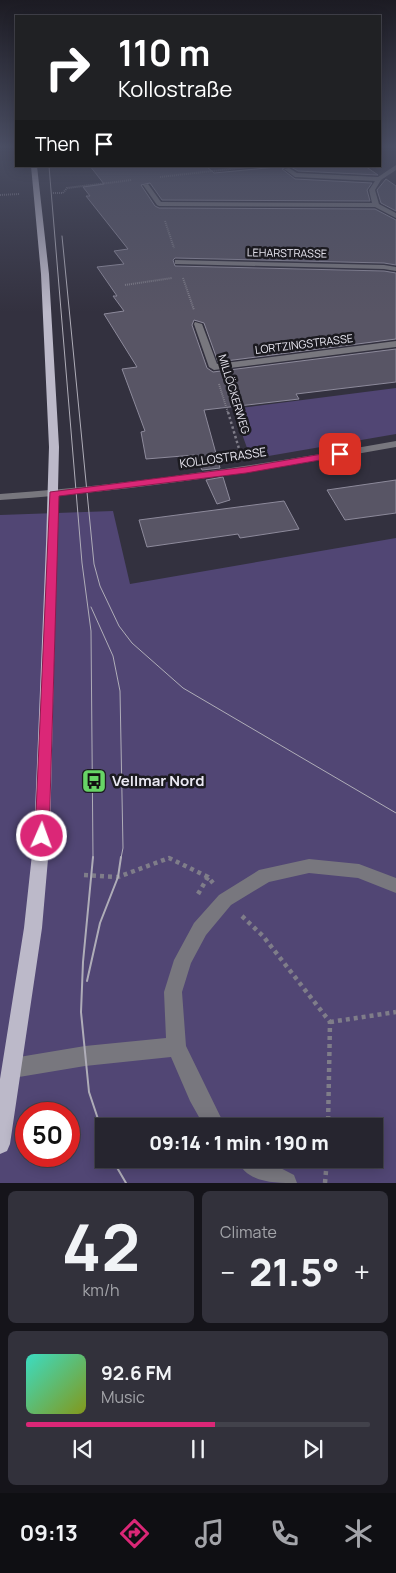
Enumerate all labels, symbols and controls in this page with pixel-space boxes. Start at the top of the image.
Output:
text: 110 m [118,29,210,77]
icon: right [35,35,100,100]
text: Kollostraße [118,74,232,104]
icon: arrive [90,130,118,158]
text: Then [35,131,80,157]
street label: LEHARSTRASSE [247,244,327,261]
street label: LORTZINGSTRASSE [254,330,354,357]
street label: MILLÖCKERWEG [215,352,254,436]
pin [319,433,361,475]
icon: arrive [326,440,354,468]
street label: KOLLOSTRASSE [178,443,268,472]
bus stop icon: Vellmar Nord [81,768,107,794]
place label: Vellmar Nord [112,770,204,791]
position arrow [15,809,67,861]
speed limit sign: 50 [15,1102,80,1167]
text: 09:14 · 1 min · 190 m [149,1130,329,1156]
text: 42 [62,1202,140,1291]
text: Climate [220,1221,277,1243]
text: 21.5° [249,1245,340,1297]
text: − [220,1253,235,1291]
text: + [354,1253,370,1291]
text: km/h [82,1279,120,1301]
text: 92.6 FM [101,1360,172,1386]
text: Music [101,1386,145,1408]
icon: previous [69,1435,97,1463]
icon: pause [184,1435,212,1463]
icon: next [299,1435,327,1463]
icon: directions [117,1516,152,1551]
icon: music [192,1516,227,1551]
icon: phone [267,1516,302,1551]
icon: climate [341,1516,376,1551]
text: 09:13 [20,1518,78,1548]

